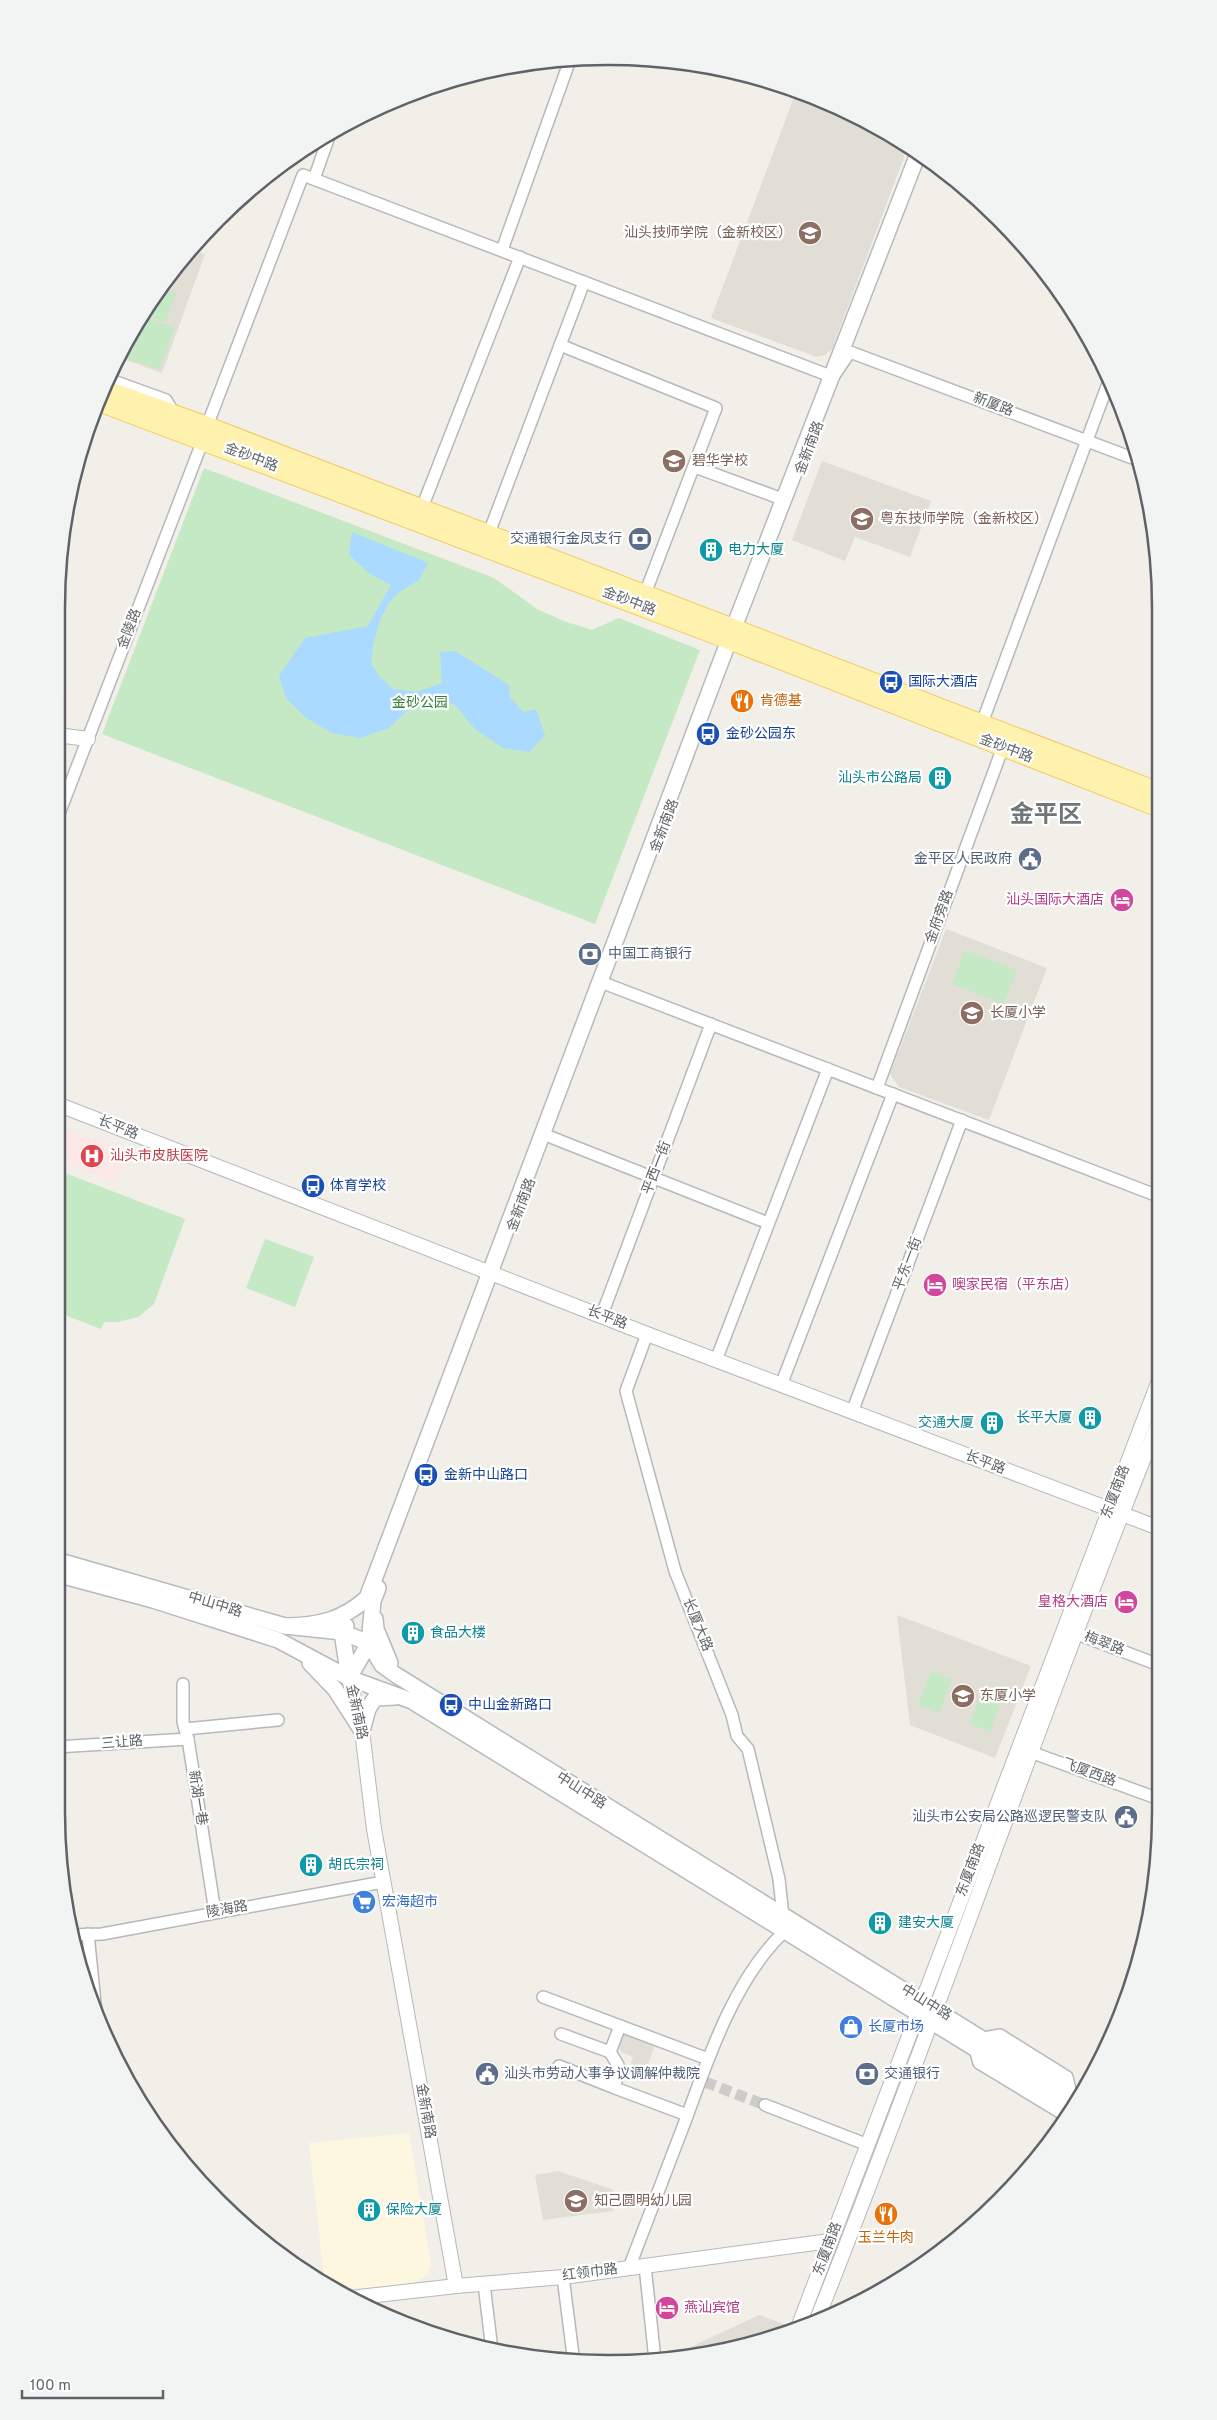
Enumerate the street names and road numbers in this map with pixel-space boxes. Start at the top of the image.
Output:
street label: 新厦路 [970,390,1016,420]
street label: 金新南路 [792,419,828,477]
street label: 金砂中路 [222,440,280,476]
street label: 金砂中路 [600,584,658,620]
street label: 金陵路 [115,606,145,652]
street label: 金砂中路 [977,731,1035,767]
street label: 金新南路 [647,797,683,855]
street label: 金府旁路 [921,887,958,946]
street label: 长平路 [95,1112,141,1144]
street label: 平西一街 [639,1139,675,1197]
street label: 金新南路 [504,1176,540,1234]
street label: 平东一街 [890,1235,926,1293]
street label: 长平路 [584,1303,630,1333]
street label: 长平路 [962,1448,1008,1478]
street label: 东厦南路 [1098,1463,1134,1521]
street label: 中山中路 [186,1589,244,1621]
street label: 长厦大路 [679,1596,715,1654]
street label: 梅翠路 [1081,1629,1127,1659]
street label: 金新南路 [342,1683,370,1741]
street label: 三让路 [100,1733,144,1753]
street label: 飞厦西路 [1060,1755,1118,1791]
street label: 新湖一巷 [184,1769,210,1827]
street label: 中山中路 [553,1769,609,1813]
street label: 东厦南路 [953,1841,989,1899]
street label: 陵海路 [205,1898,249,1922]
street label: 中山中路 [898,1981,954,2025]
street label: 金新南路 [412,2082,438,2140]
street label: 东厦南路 [810,2220,846,2278]
street label: 红领巾路 [561,2261,619,2285]

